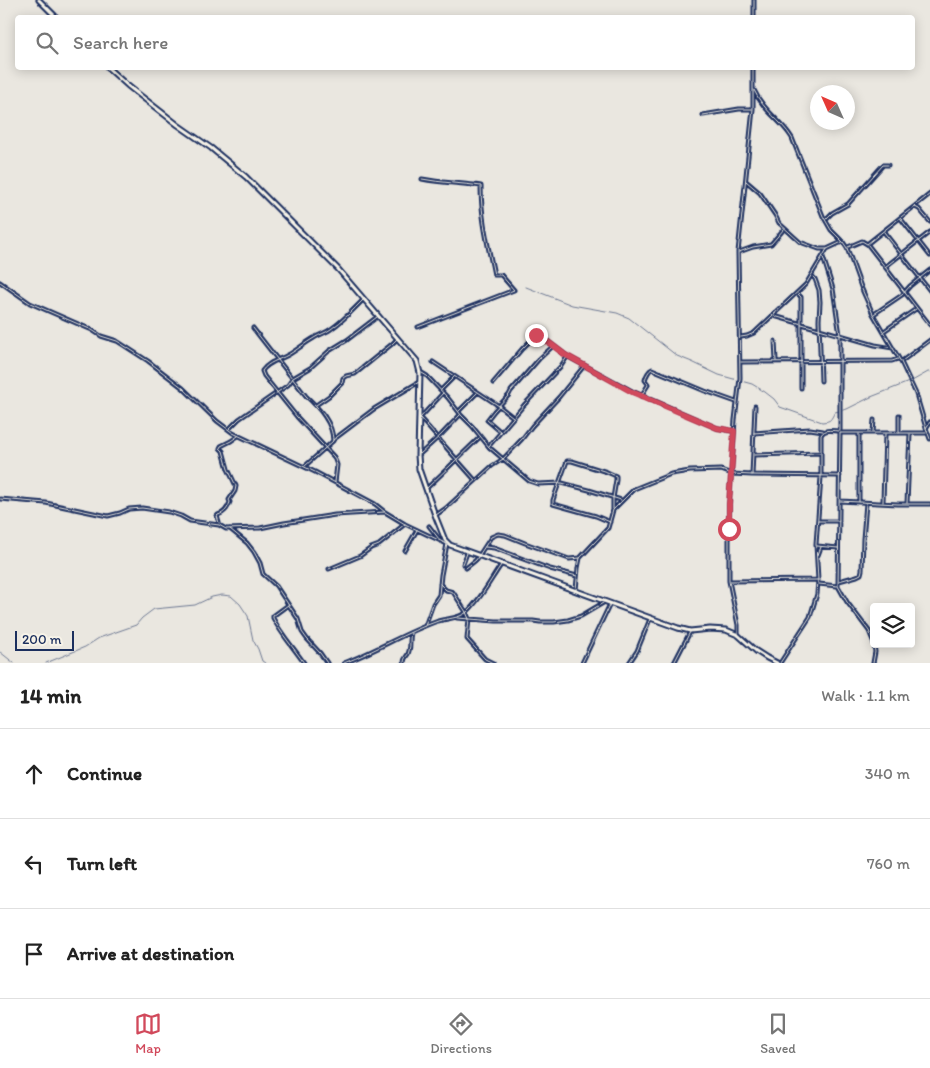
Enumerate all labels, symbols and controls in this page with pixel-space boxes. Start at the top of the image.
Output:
search box [15,15,915,70]
icon: search [33,29,61,57]
text: Search here [73,31,168,54]
north arrow [810,85,855,130]
route end [525,324,548,347]
route start [718,518,741,541]
map controls [870,603,915,648]
button: layers [870,603,915,648]
scale bar [15,628,74,651]
text: 200 m [22,631,62,648]
text: 14 min [20,683,81,708]
text: Walk · 1.1 km [821,686,910,705]
icon: ahead [20,760,48,788]
text: Continue [67,762,142,785]
text: 340 m [865,764,910,783]
icon: left [20,850,48,878]
text: Turn left [67,852,137,875]
text: 760 m [867,854,910,873]
icon: arrive [20,940,48,968]
text: Arrive at destination [67,942,234,965]
tab: Map [134,1010,162,1057]
tab: Directions [430,1010,492,1057]
tab: Saved [760,1010,796,1057]

